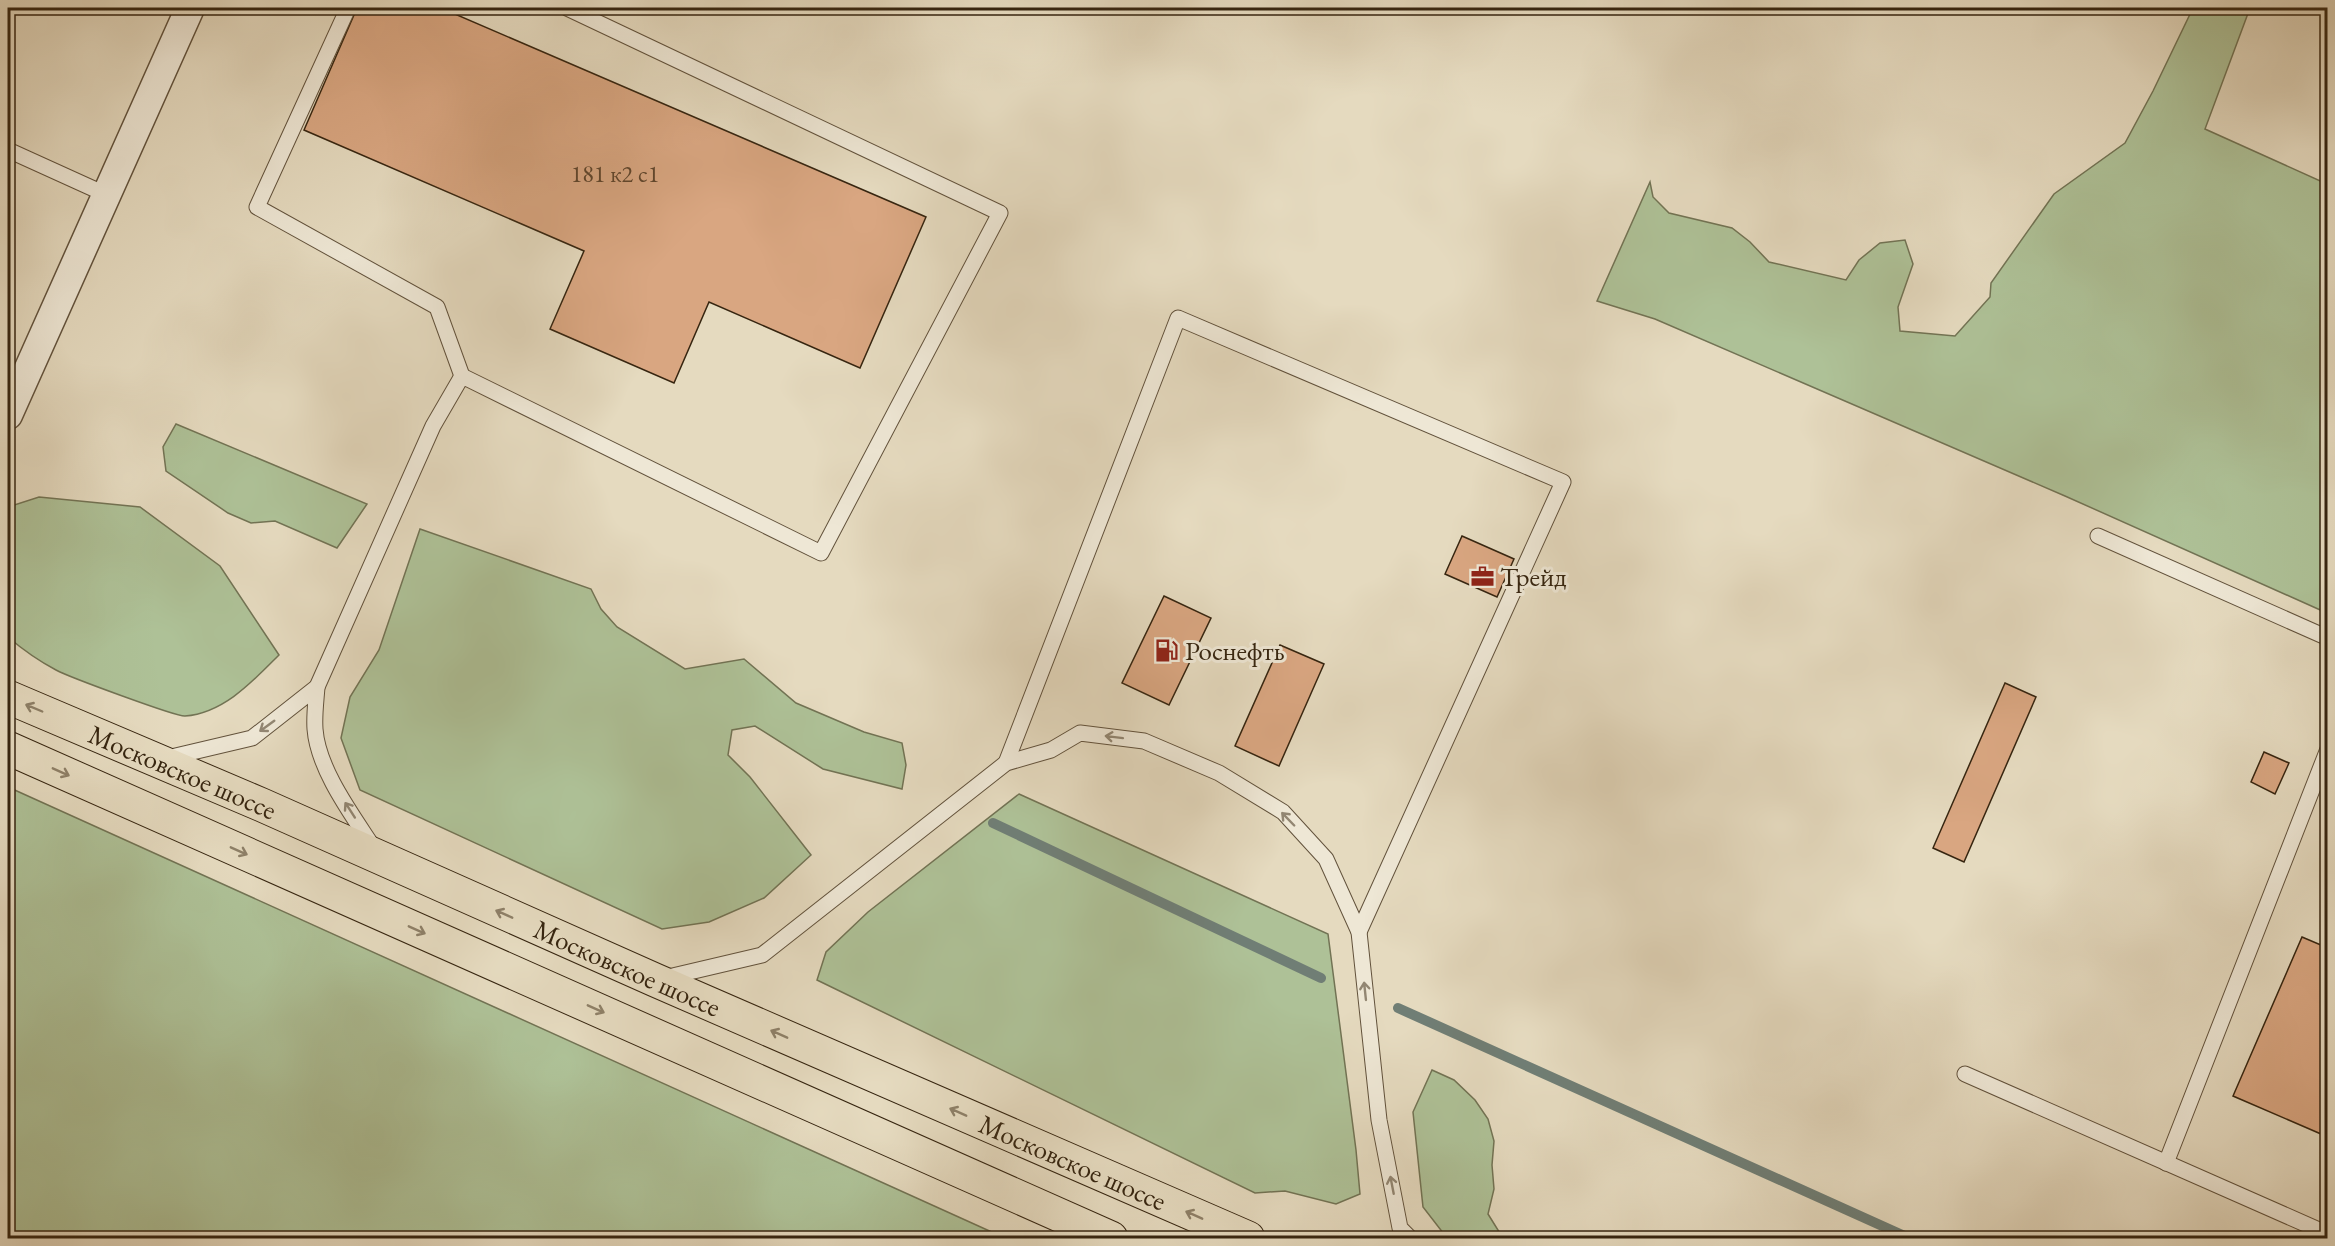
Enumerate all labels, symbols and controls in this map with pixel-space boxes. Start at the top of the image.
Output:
house number: 181 к2 с1 [571,158,659,189]
place label: Трейд [1500,559,1566,594]
office icon: Трейд [1469,563,1495,589]
place label: Роснефть [1185,633,1285,668]
fuel station icon: Роснефть [1154,637,1180,663]
one-way arrow [25,702,44,713]
street label: Московское шоссе [84,716,282,827]
one-way arrow [260,720,276,733]
one-way arrow [1105,732,1124,743]
one-way arrow [51,767,70,778]
one-way arrow [344,803,356,819]
one-way arrow [1281,811,1296,826]
one-way arrow [230,846,248,857]
one-way arrow [496,907,514,919]
street label: Московское шоссе [529,911,726,1024]
one-way arrow [408,925,426,937]
one-way arrow [1359,982,1370,1002]
one-way arrow [586,1004,604,1016]
one-way arrow [770,1028,788,1039]
one-way arrow [949,1106,967,1117]
street label: Московское шоссе [974,1106,1172,1218]
one-way arrow [1385,1175,1397,1194]
one-way arrow [1186,1209,1204,1220]

